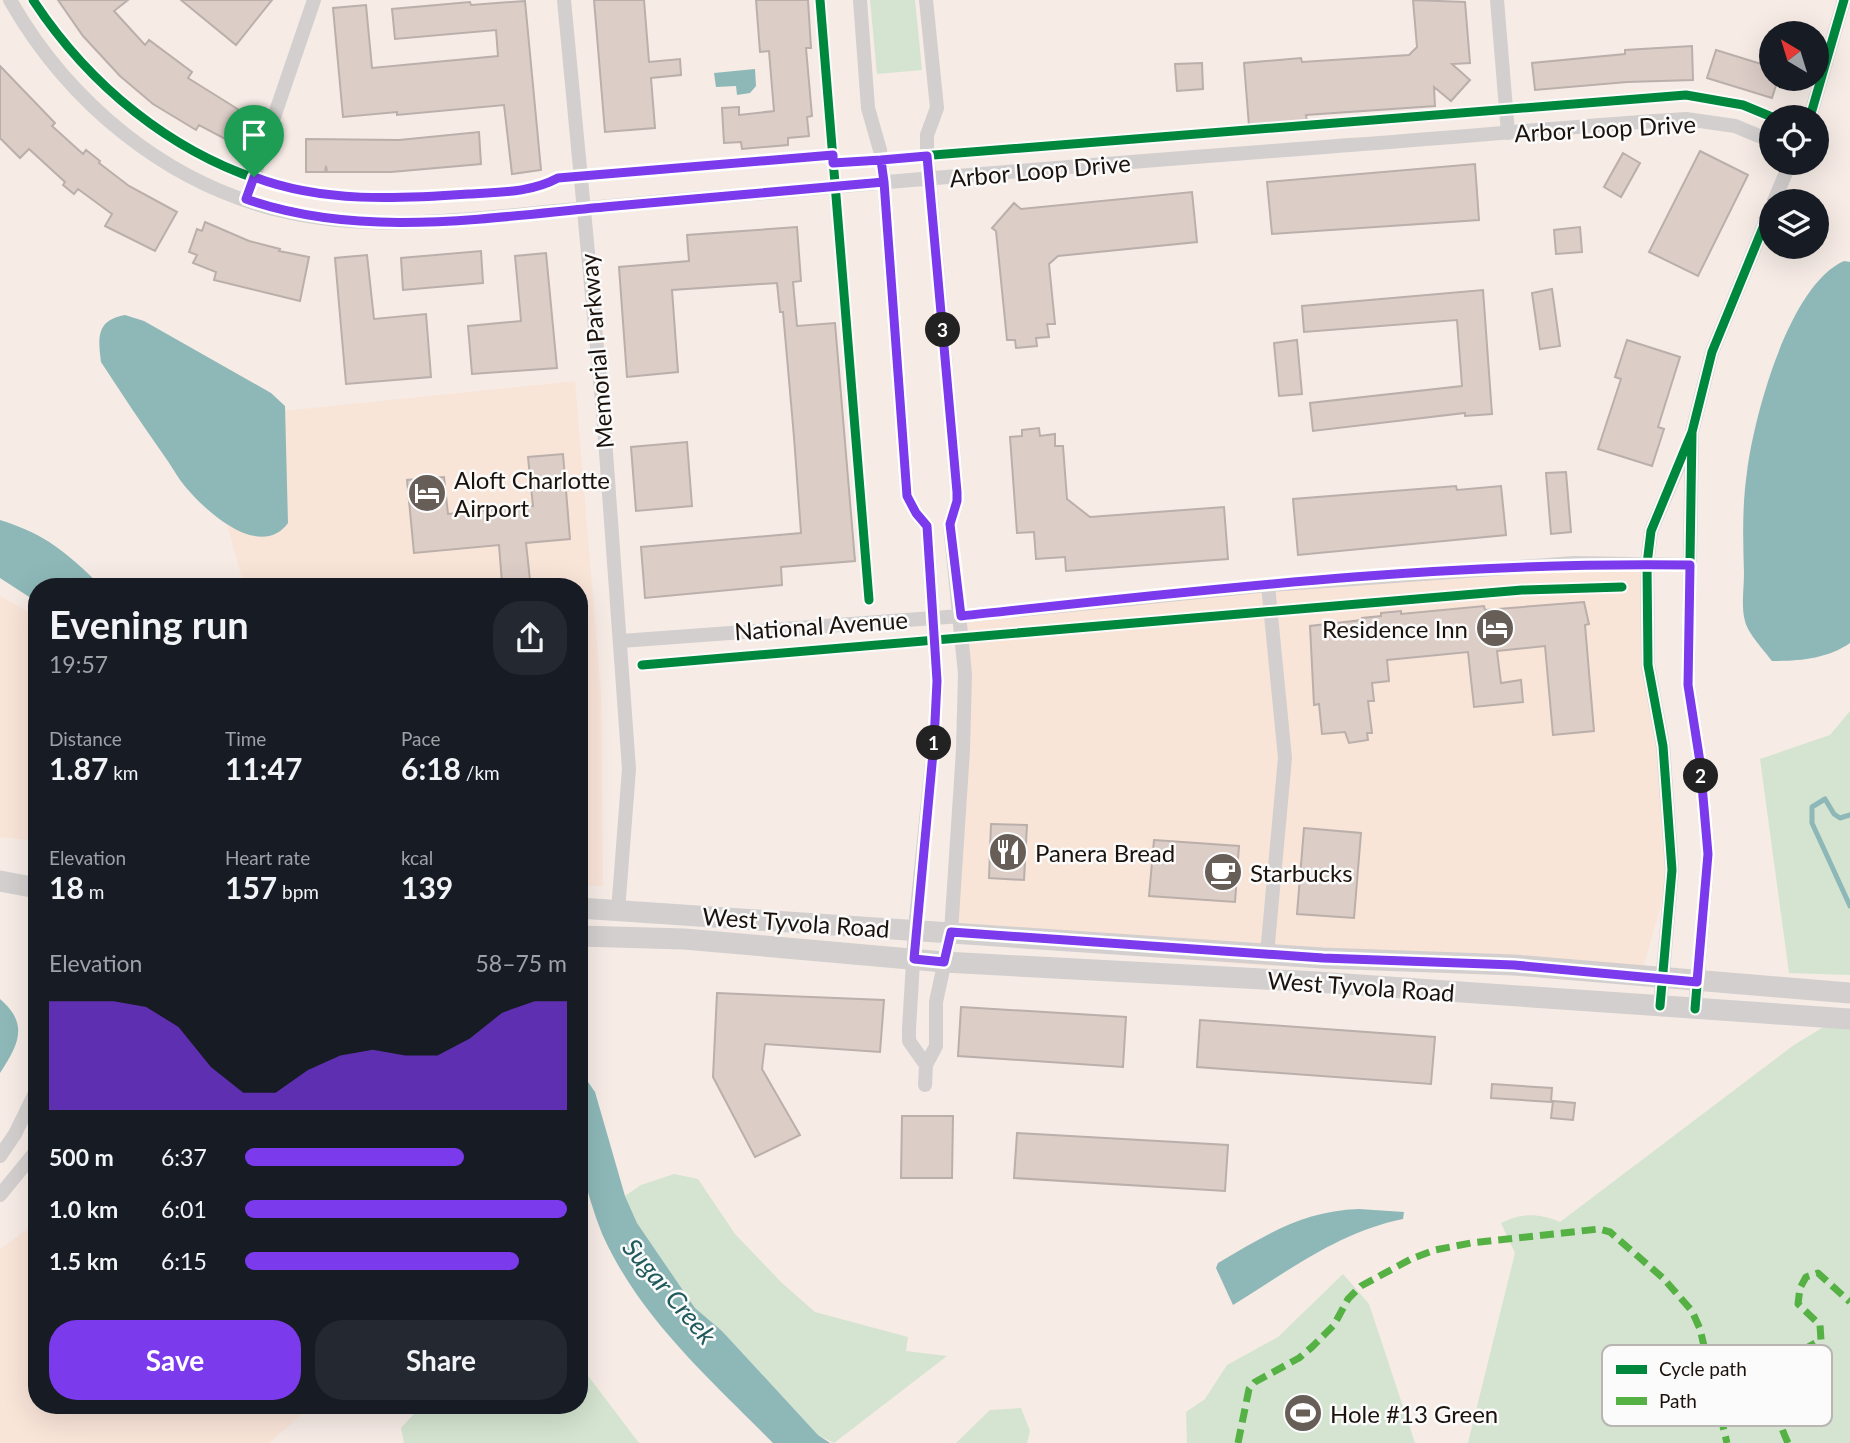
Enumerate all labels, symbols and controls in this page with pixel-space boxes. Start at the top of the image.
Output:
north arrow [1759,21,1829,91]
map controls [1759,21,1829,259]
pin [224,105,284,177]
button: locate [1759,105,1829,175]
street label: Arbor Loop Drive [1513,109,1697,147]
icon: arrive [235,116,273,154]
street label: Arbor Loop Drive [948,148,1132,192]
button: layers [1759,189,1829,259]
street label: Memorial Parkway [573,252,619,450]
pin: 3 [926,312,960,348]
text: 3 [937,318,948,341]
place label: Aloft Charlotte Airport [454,465,610,522]
hotel icon: Aloft Charlotte Airport [406,472,448,514]
text: Evening run [49,601,249,647]
button: share [493,601,567,675]
street label: National Avenue [733,604,909,646]
hotel icon: Residence Inn [1474,607,1516,649]
place label: Residence Inn [1322,614,1468,643]
text: 19:57 [49,650,108,678]
pin: 1 [916,726,951,760]
text: Distance [49,727,122,750]
text: Time [225,727,266,750]
text: Pace [401,727,440,750]
text: 1 [928,731,939,754]
text: 1.87 [49,750,108,786]
text: 11:47 [225,750,302,786]
text: 6:18 [401,750,461,786]
pin: 2 [1684,758,1718,794]
text: km [108,761,138,784]
text: /km [461,761,500,784]
text: 2 [1695,764,1706,787]
restaurant icon: Panera Bread [987,831,1029,873]
place label: Panera Bread [1035,838,1175,867]
text: Elevation [49,846,126,869]
text: Heart rate [225,846,310,869]
text: kcal [401,846,433,869]
cafe icon: Starbucks [1202,851,1244,893]
place label: Starbucks [1250,858,1353,887]
text: 18 [49,869,84,905]
text: 157 [225,869,277,905]
text: 139 [401,869,453,905]
text: m [84,880,104,903]
text: bpm [277,880,319,903]
street label: West Tyvola Road [701,901,891,943]
text: Elevation [49,949,142,977]
text: 58–75 m [475,949,567,977]
street label: West Tyvola Road [1266,965,1456,1007]
text: 500 m [49,1143,114,1171]
text: 6:37 [161,1143,207,1171]
text: 1.0 km [49,1195,118,1223]
text: 6:01 [161,1195,207,1223]
water label: Sugar Creek [616,1232,724,1351]
text: 1.5 km [49,1247,118,1275]
text: 6:15 [161,1247,207,1275]
button: Save [49,1320,301,1400]
button: Share [315,1320,567,1400]
legend [1602,1345,1832,1426]
text: Cycle path [1659,1357,1747,1380]
text: Path [1659,1389,1697,1412]
sports icon: Hole #13 Green [1282,1392,1324,1434]
place label: Hole #13 Green [1330,1399,1498,1428]

